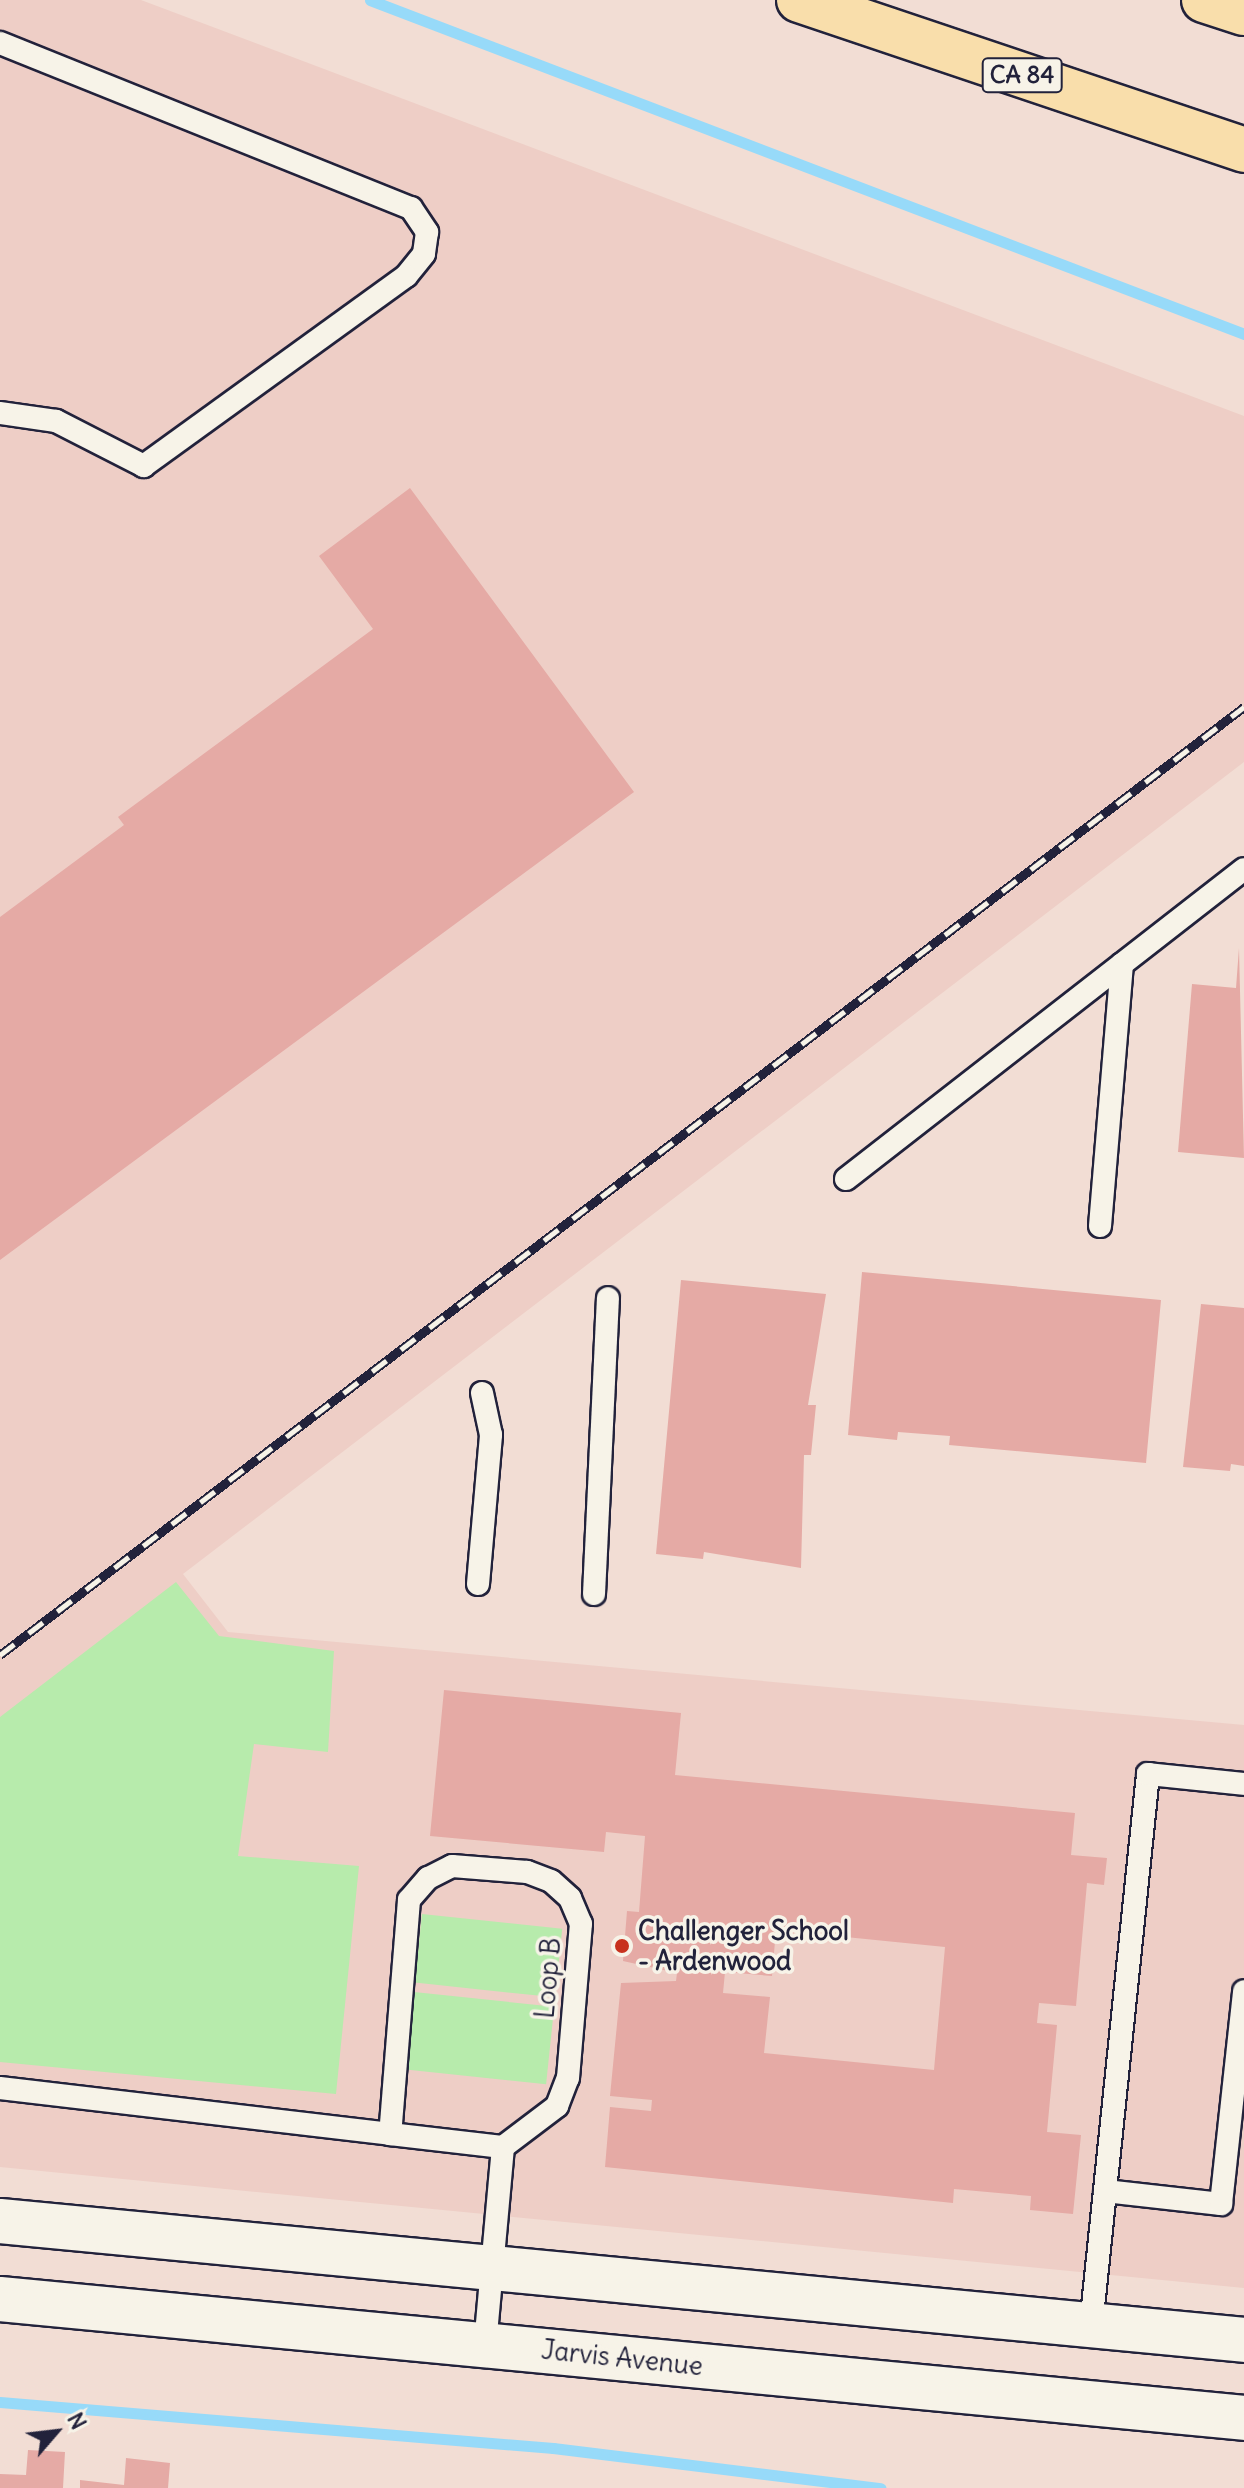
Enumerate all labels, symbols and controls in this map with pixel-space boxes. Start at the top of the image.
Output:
road number: CA 84 [980,55,1064,95]
place label: Challenger School - Ardenwood [638,1915,849,1976]
street label: Loop B [529,1936,567,2020]
marker: Challenger School - Ardenwood [613,1937,631,1955]
street label: Jarvis Avenue [540,2334,704,2382]
north arrow [16,2392,96,2472]
text: N [61,2407,93,2434]

